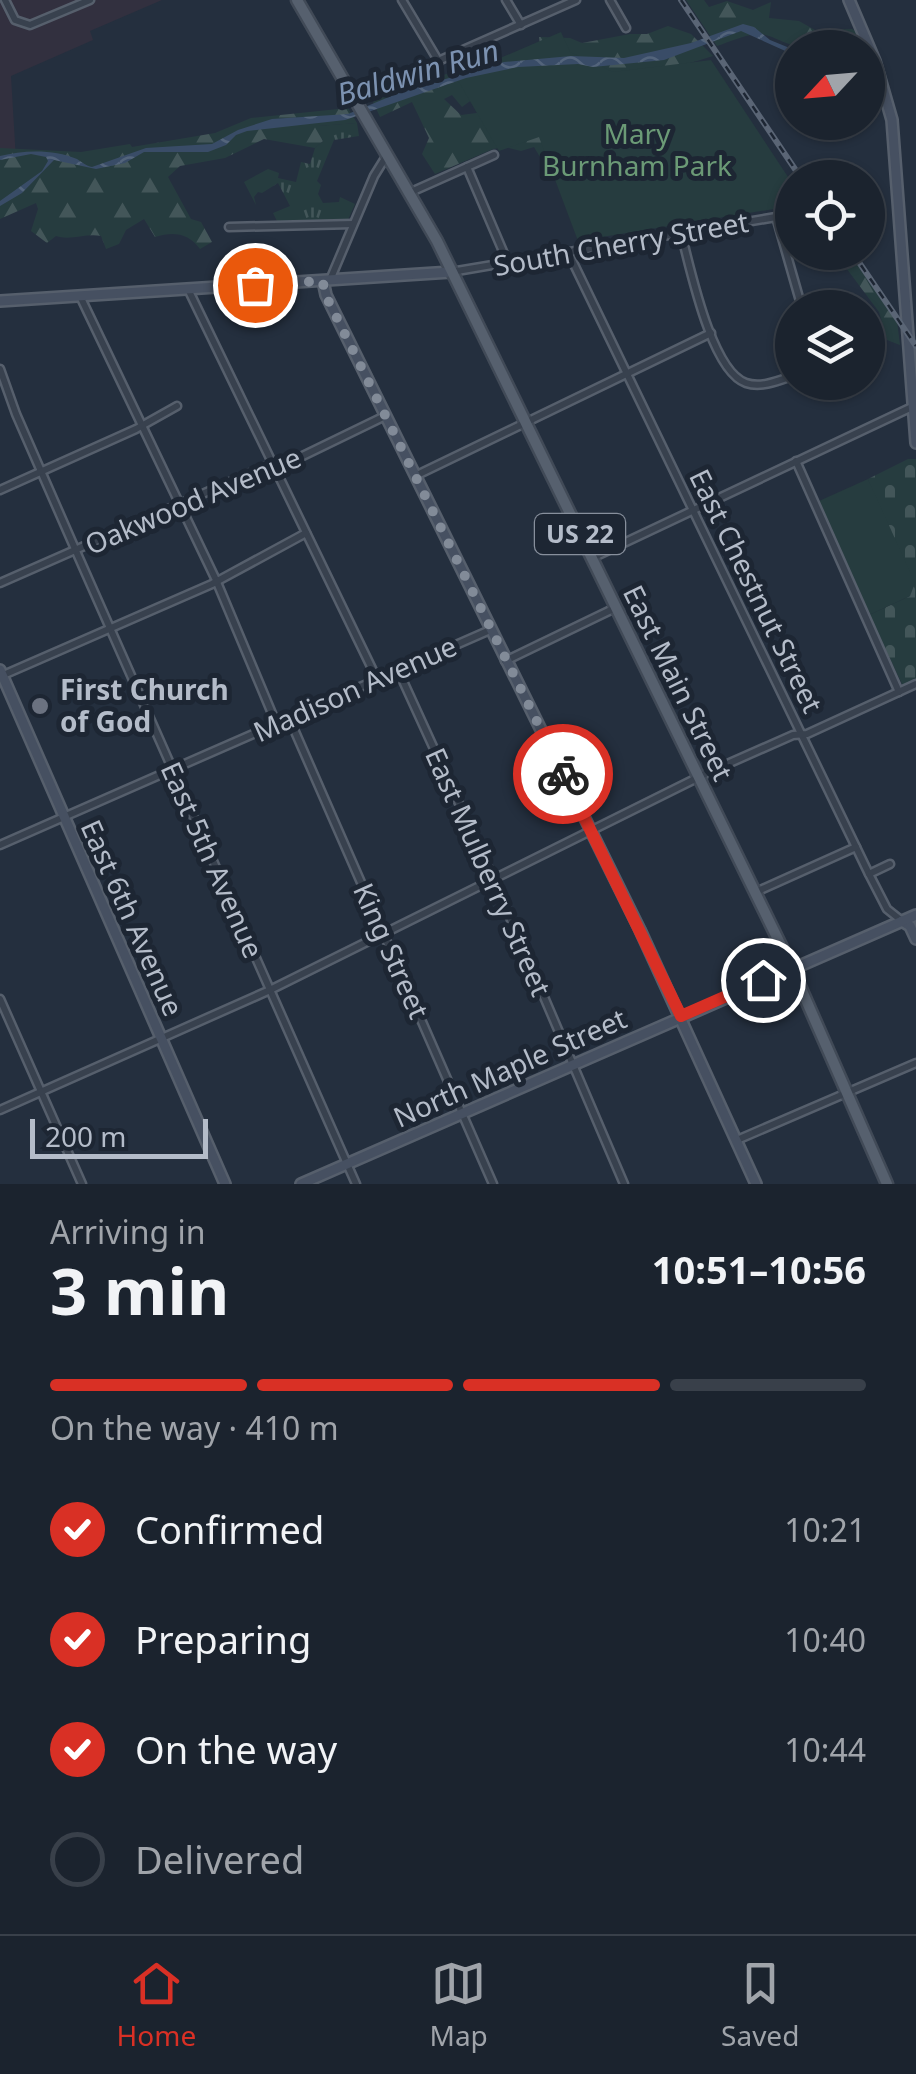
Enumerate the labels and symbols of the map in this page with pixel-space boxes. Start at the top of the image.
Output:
water label: Baldwin Run [332,29,503,114]
north arrow [775,30,885,140]
park label: Mary Burnham Park [542,114,732,184]
street label: South Cherry Street [491,202,751,284]
pin [213,243,298,328]
street label: Oakwood Avenue [79,437,306,563]
street label: East Chestnut Street [681,462,832,719]
road number: US 22 [535,514,625,554]
street label: East Main Street [615,578,743,787]
street label: Madison Avenue [247,626,462,750]
place label: First Church of God [60,670,229,740]
marker: First Church of God [29,695,51,717]
courier [513,724,613,824]
street label: East Mulberry Street [417,742,561,1002]
street label: East 5th Avenue [153,755,273,964]
street label: East 6th Avenue [73,813,193,1022]
street label: King Street [345,877,439,1024]
pin [721,938,806,1023]
street label: North Maple Street [387,999,632,1136]
scale bar [30,1114,208,1158]

